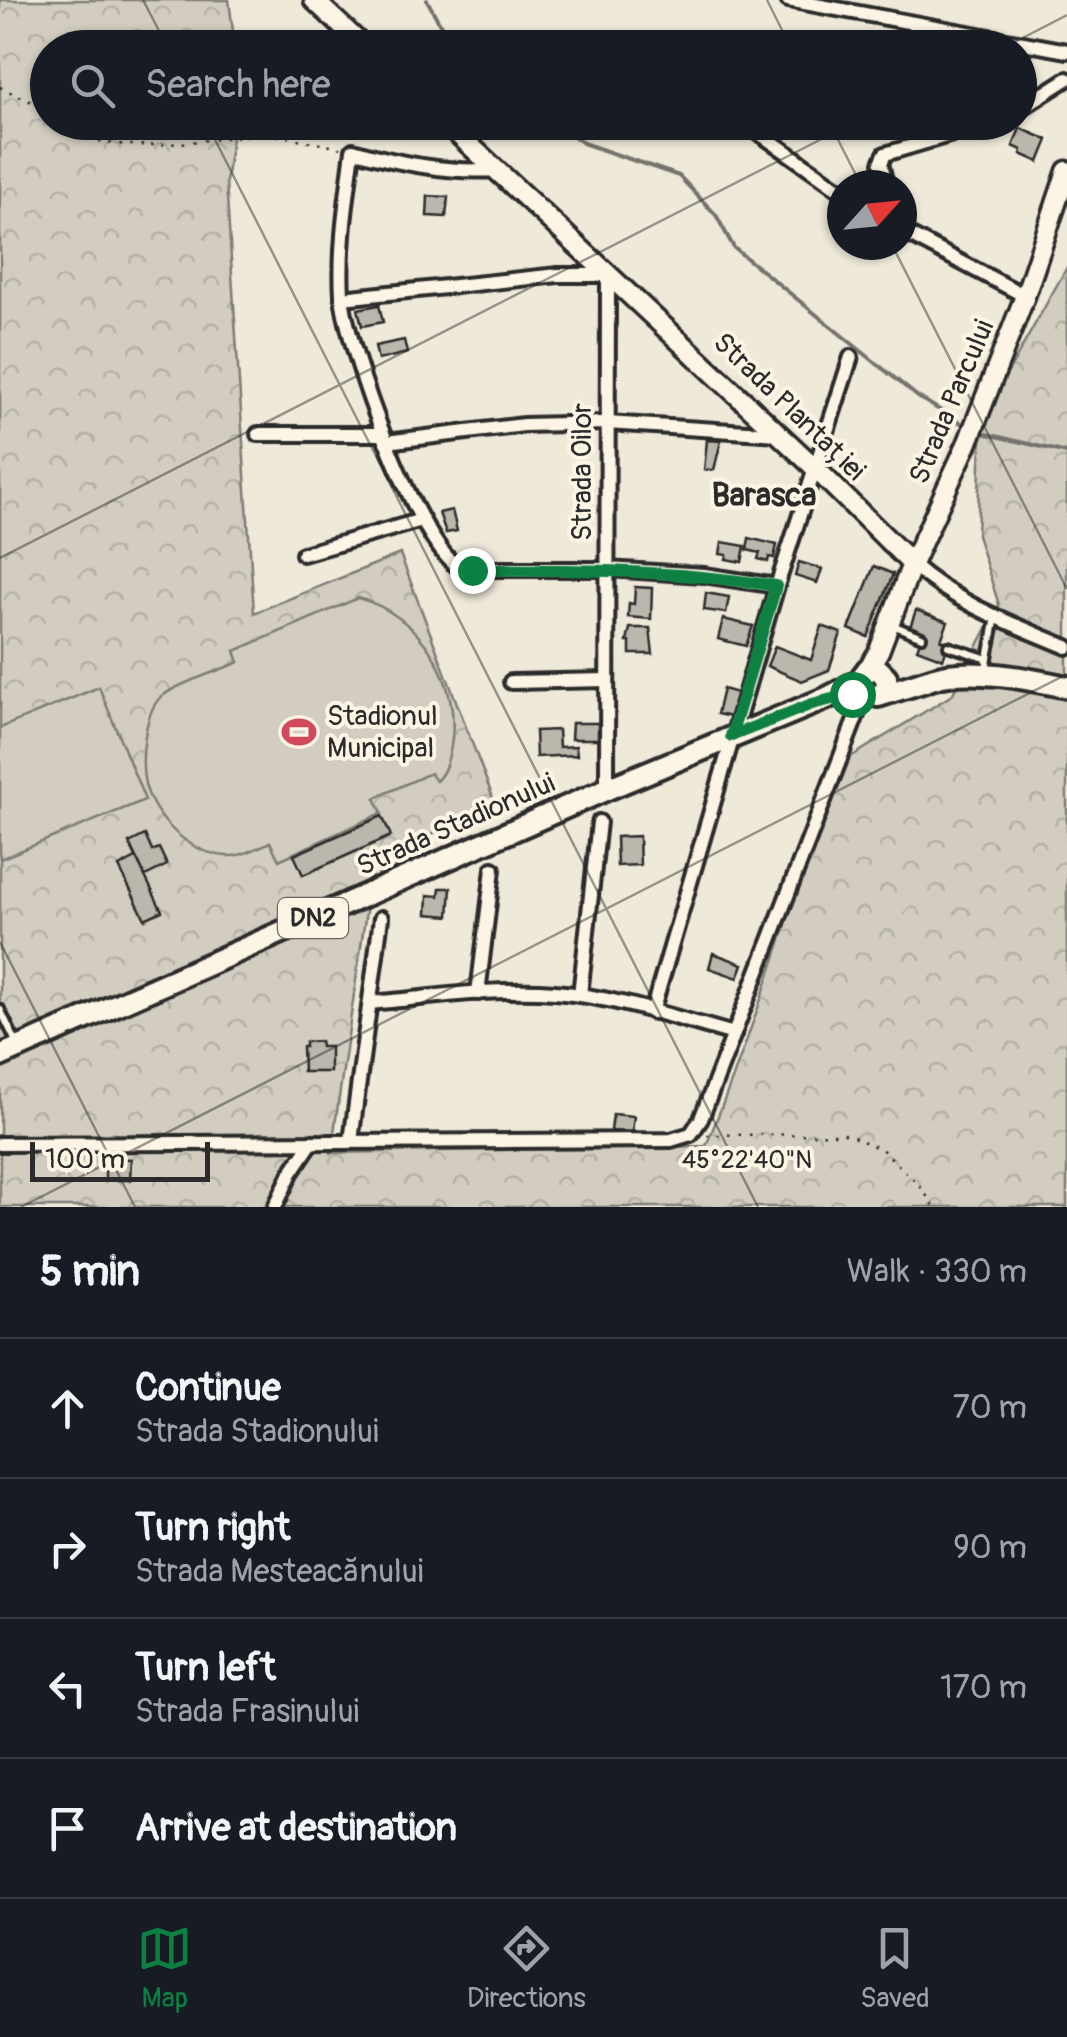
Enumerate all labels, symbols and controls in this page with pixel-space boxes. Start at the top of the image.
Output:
search box [30,30,1037,140]
icon: search [65,58,120,113]
text: Search here [145,61,331,109]
north arrow [827,170,917,260]
street label: Strada Parcului [902,315,1002,489]
street label: Strada Plantației [706,326,872,488]
street label: Strada Oilor [565,403,600,541]
district label: Barasca [712,476,816,516]
route end [450,548,496,594]
route start [830,672,876,718]
place label: Stadionul Municipal [327,699,438,766]
sports icon: Stadionul Municipal [280,713,318,751]
street label: Strada Stadionului [351,766,561,884]
road number: DN2 [278,898,348,938]
scale bar [30,1137,210,1182]
text: 100 m [45,1142,125,1177]
text: 45°22'40"N [682,1145,812,1176]
text: 5 min [40,1246,140,1298]
text: Walk · 330 m [847,1252,1027,1292]
text: Continue [135,1364,281,1412]
icon: ahead [40,1381,95,1436]
text: 70 m [953,1388,1027,1428]
text: Strada Stadionului [135,1412,379,1452]
text: Turn right [135,1504,290,1552]
icon: right [40,1521,95,1576]
text: 90 m [953,1528,1027,1568]
text: Strada Mesteacănului [135,1552,423,1592]
text: Turn left [135,1644,276,1692]
icon: left [40,1661,95,1716]
text: 170 m [940,1668,1027,1708]
text: Strada Frasinului [135,1692,359,1732]
icon: arrive [40,1801,95,1856]
text: Arrive at destination [135,1804,457,1852]
tab: Map [137,1921,192,2016]
tab: Directions [467,1921,586,2016]
tab: Saved [860,1921,930,2016]

